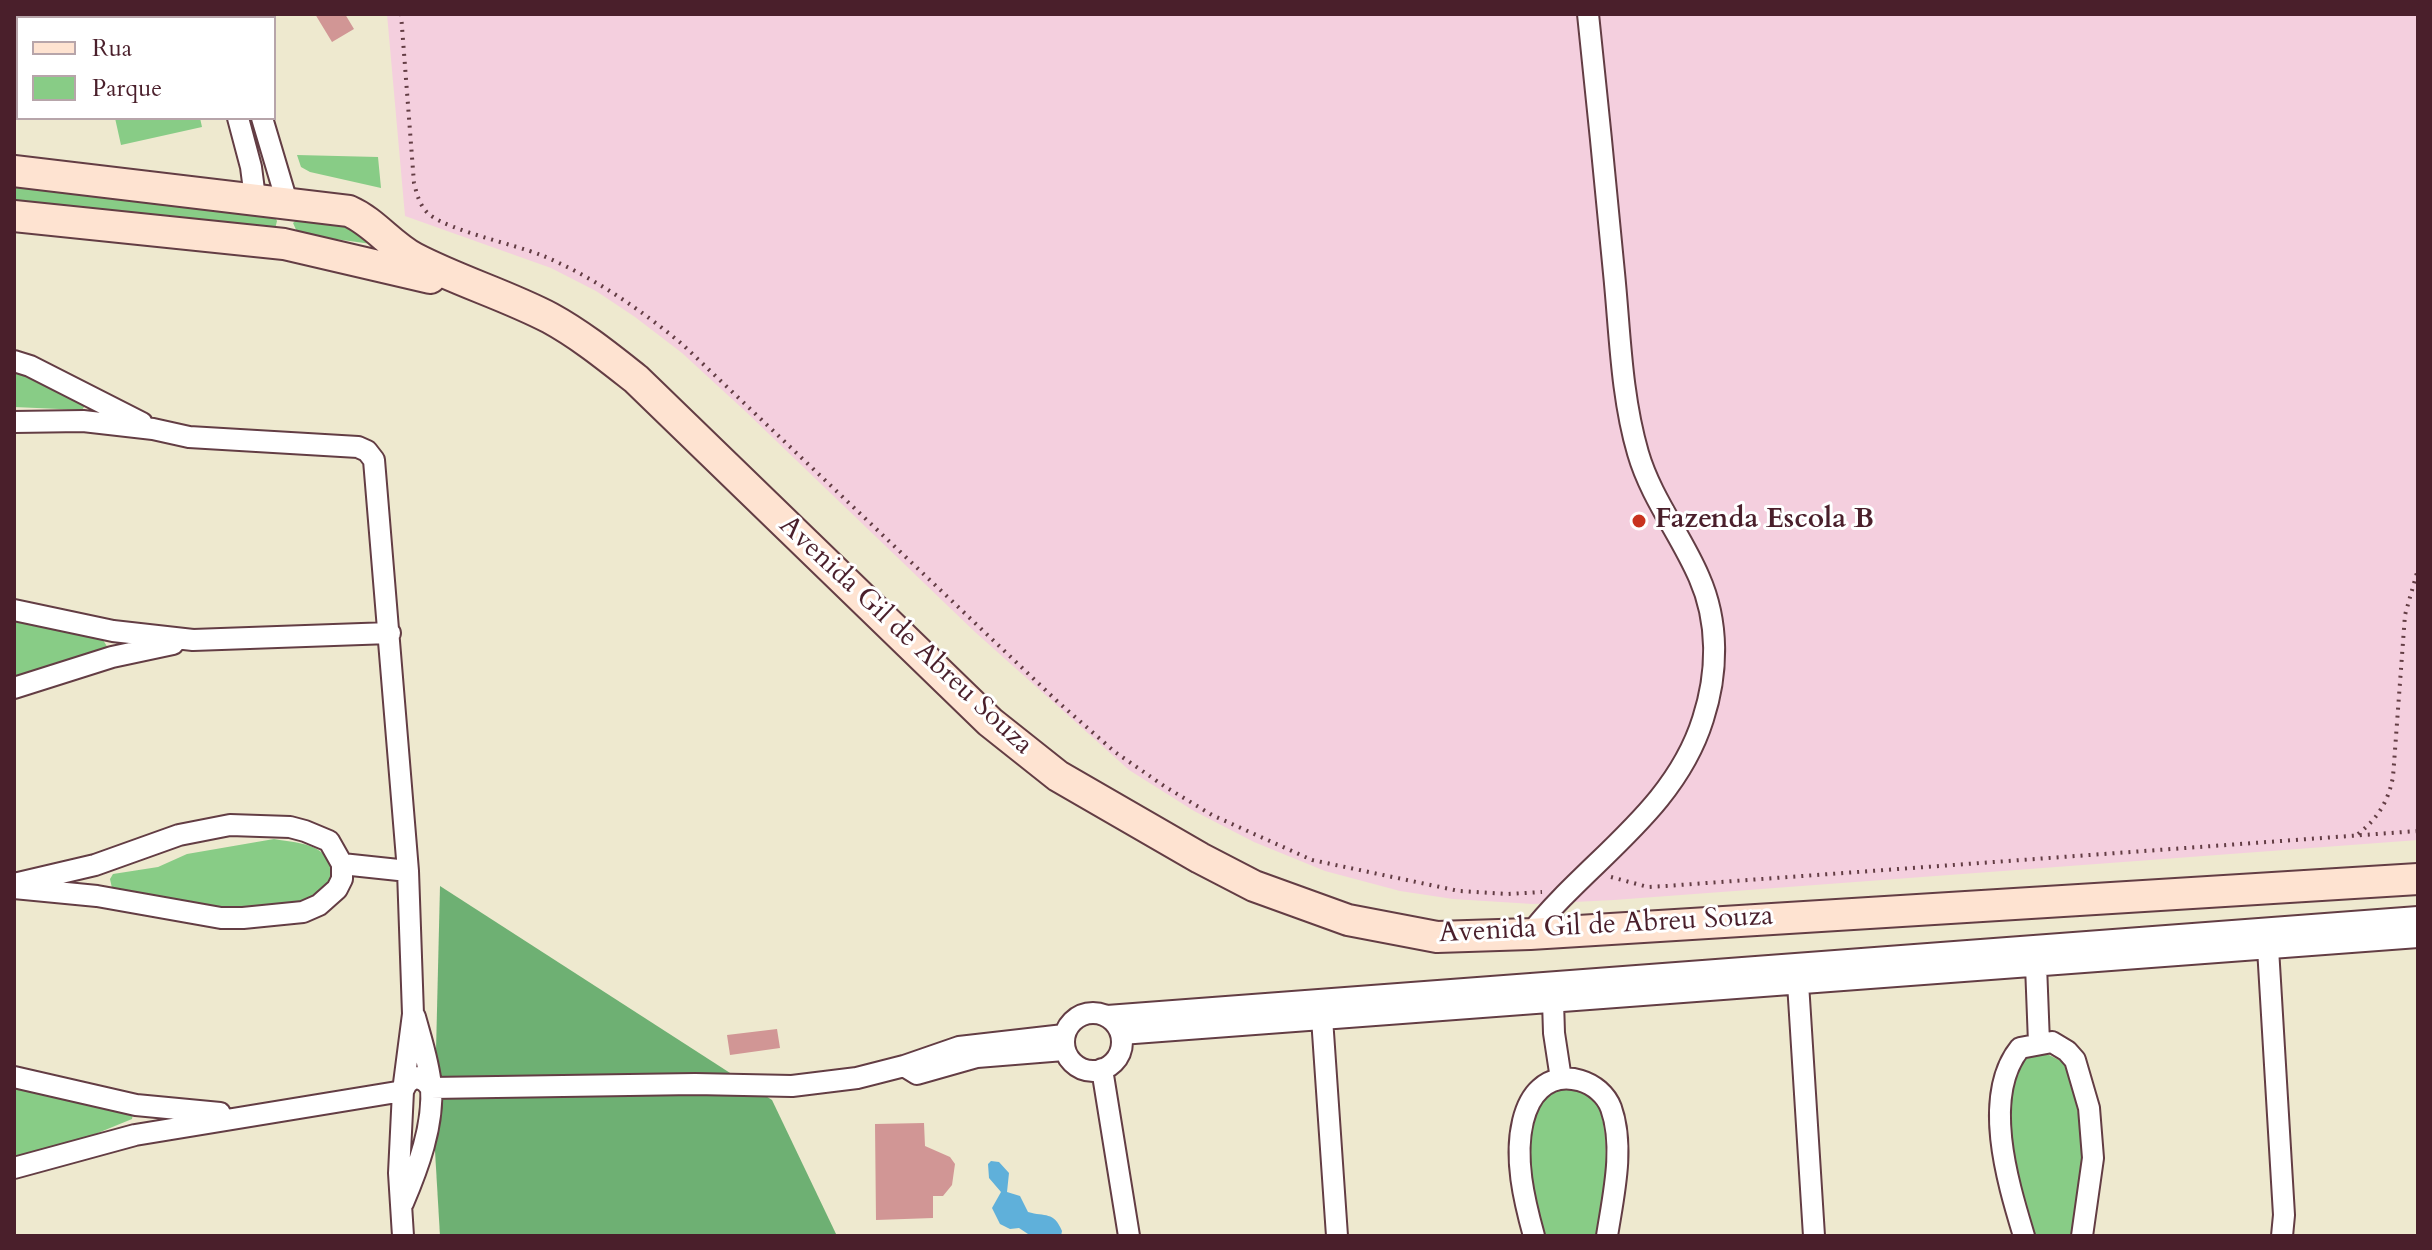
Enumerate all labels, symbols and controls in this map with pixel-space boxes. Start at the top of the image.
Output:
legend [16,16,276,120]
text: Rua [92,32,132,65]
text: Parque [92,72,162,105]
place label: Fazenda Escola B [1655,504,1874,538]
street label: Avenida Gil de Abreu Souza [771,510,1039,762]
marker: Fazenda Escola B [1630,512,1648,530]
street label: Avenida Gil de Abreu Souza [1438,900,1774,952]

